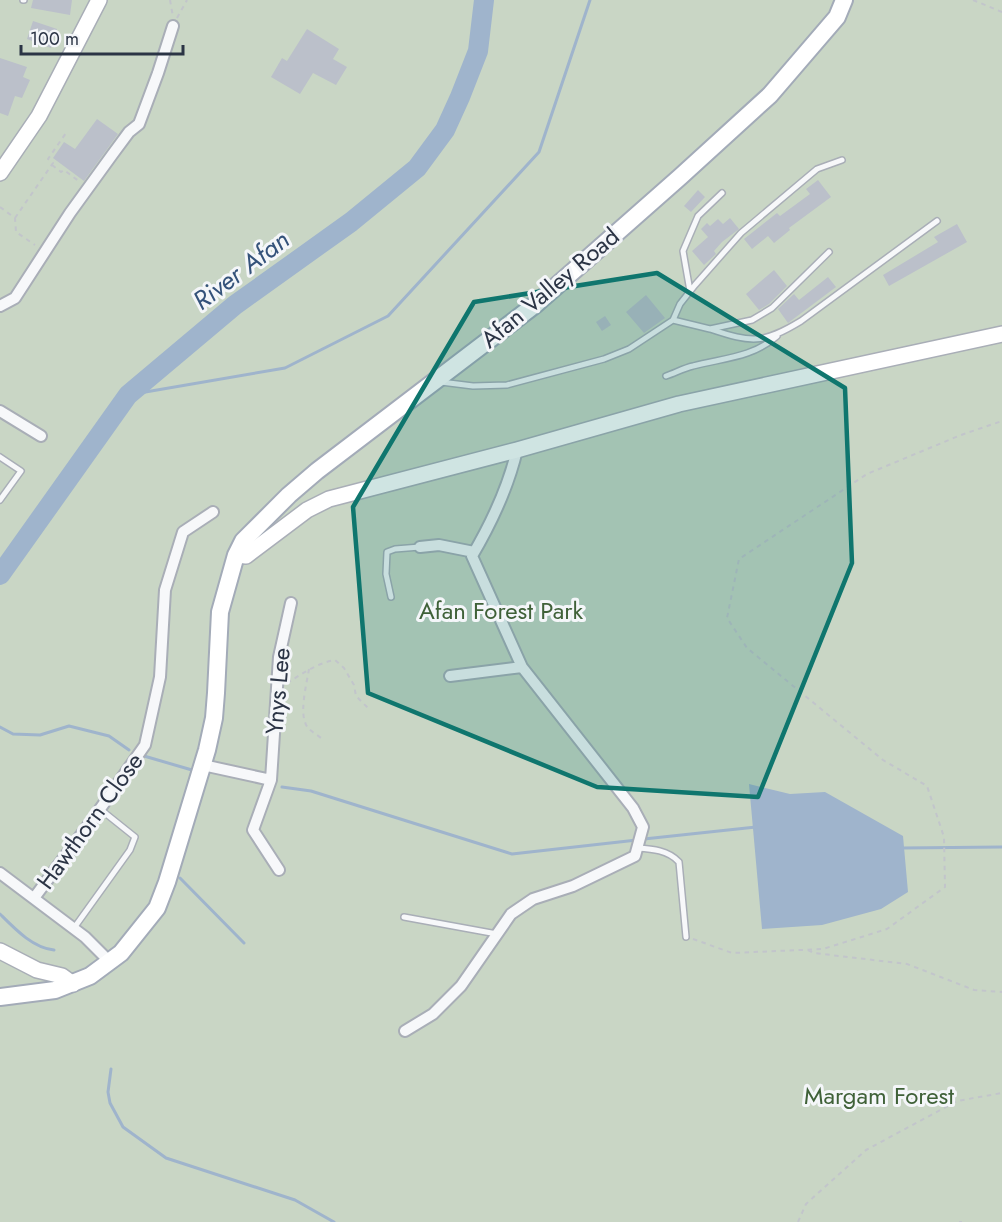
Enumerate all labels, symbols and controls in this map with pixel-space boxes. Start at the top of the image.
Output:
scale bar [21,18,183,56]
text: 100 m [30,26,79,52]
street label: Afan Valley Road [473,219,627,356]
water label: River Afan [185,221,297,319]
park label: Afan Forest Park [419,593,583,628]
street label: Ynys Lee [256,646,299,736]
street label: Hawthorn Close [28,745,151,896]
park label: Margam Forest [804,1078,954,1113]

